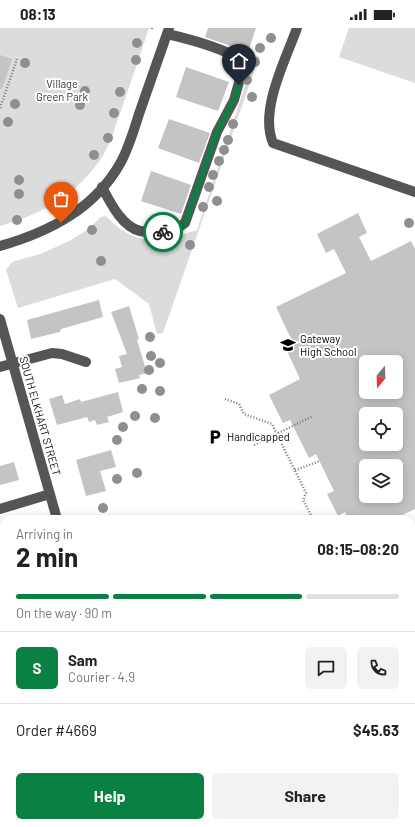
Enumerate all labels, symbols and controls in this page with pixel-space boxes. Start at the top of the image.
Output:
text: 08:13 [20,5,56,23]
pin [222,44,256,85]
icon: home [228,50,250,72]
park label: Village Green Park [36,77,89,103]
pin [44,182,78,223]
icon: bag [50,188,72,210]
courier [143,212,183,252]
icon: bike [152,221,174,243]
place label: Gateway High School [300,332,357,358]
school or university icon: Gateway High School [279,336,297,354]
street label: SOUTH ELKHART STREET [17,355,64,477]
north arrow [359,355,403,399]
map controls [359,355,403,503]
button: locate [359,407,403,451]
parking icon: Handicapped [206,428,224,446]
place label: Handicapped [227,430,290,443]
button: layers [359,459,403,503]
text: Arriving in [16,526,73,542]
text: 08:15–08:20 [317,540,399,558]
text: 2 min [16,541,78,572]
text: On the way · 90 m [16,605,112,621]
button: chat [305,647,347,689]
button: phone [357,647,399,689]
text: Sam [68,651,97,669]
text: S [33,659,41,677]
text: Courier · 4.9 [68,669,135,685]
text: Order #4669 [16,721,97,739]
text: $45.63 [353,721,399,739]
button: Help [16,773,204,819]
button: Share [212,773,399,819]

